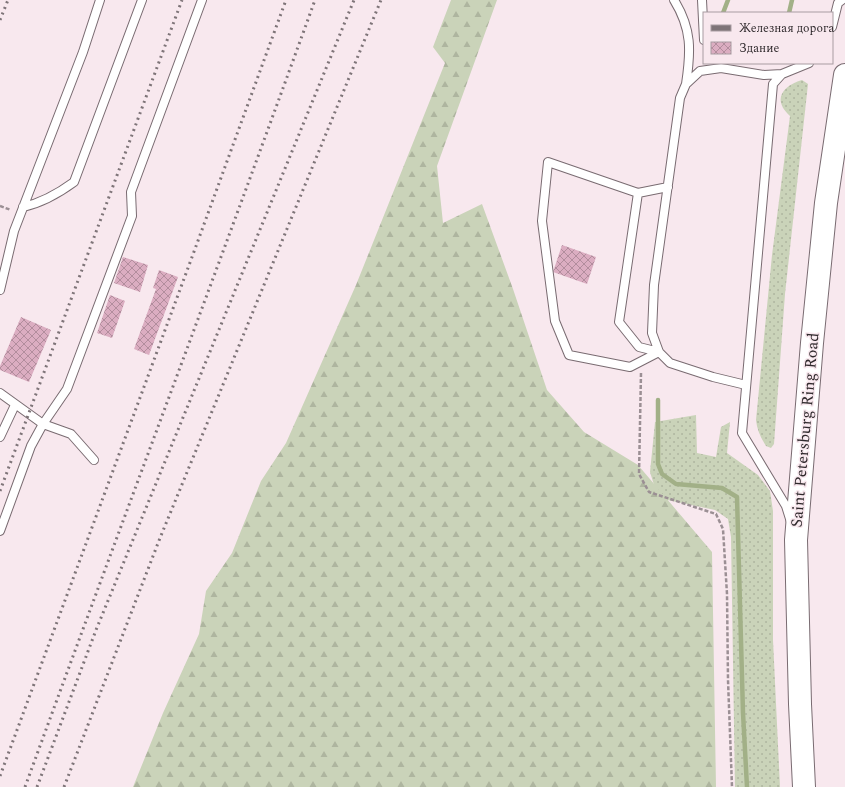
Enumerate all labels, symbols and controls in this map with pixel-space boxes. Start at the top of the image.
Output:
legend [703,12,833,64]
text: Железная дорога [739,19,834,38]
text: Здание [739,39,779,58]
street label: Saint Petersburg Ring Road [785,332,825,528]

